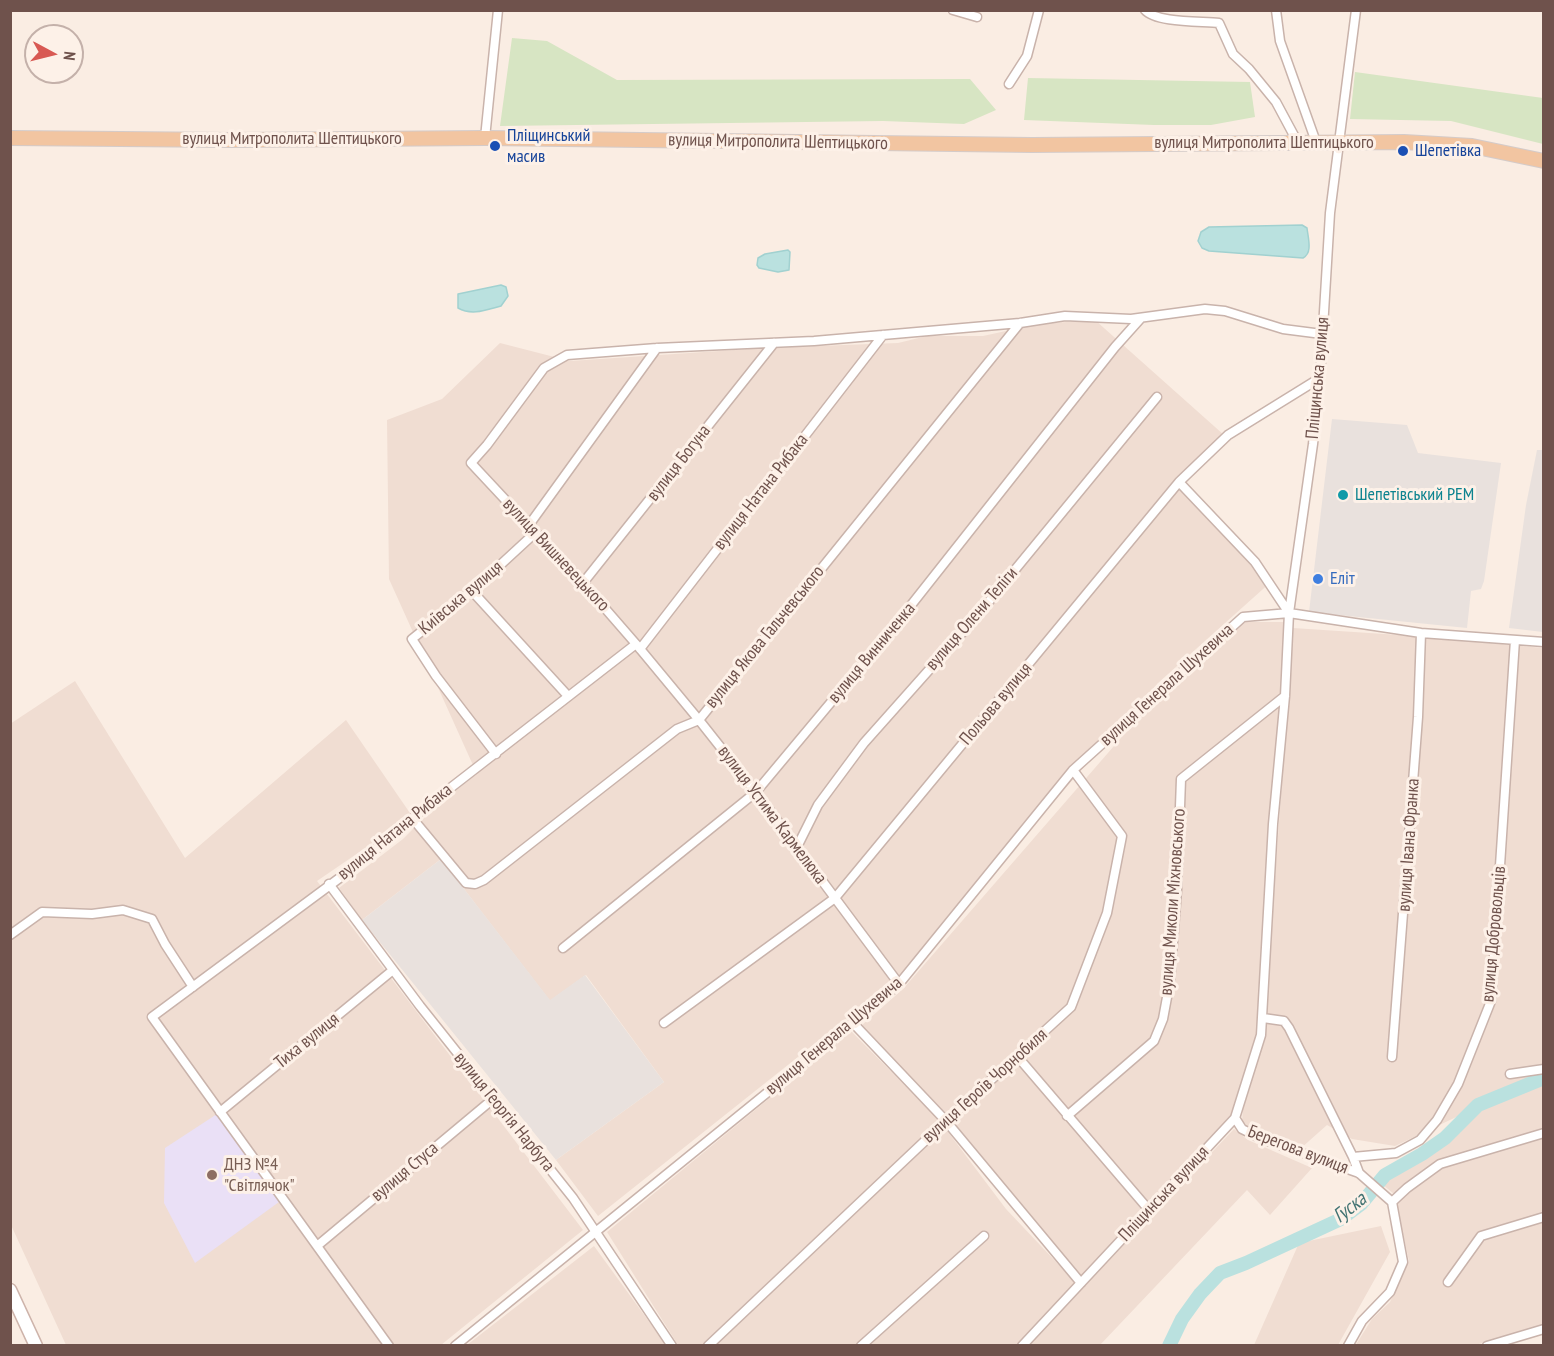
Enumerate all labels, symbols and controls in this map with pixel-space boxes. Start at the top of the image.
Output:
north arrow [24,24,84,84]
text: N [59,50,80,61]
place label: Пліщинський масив [507,125,590,168]
street label: вулиця Митрополита Шептицького [182,128,402,150]
street label: вулиця Митрополита Шептицького [668,129,888,155]
street label: вулиця Митрополита Шептицького [1154,132,1374,154]
marker: Пліщинський масив [488,139,502,153]
place label: Шепетівка [1415,140,1481,162]
marker: Шепетівка [1396,144,1410,158]
street label: Пліщинська вулиця [1302,316,1334,440]
street label: вулиця Богуна [643,421,715,505]
street label: вулиця Натана Рибака [709,430,813,554]
place label: Шепетівський РЕМ [1355,484,1474,506]
marker: Шепетівський РЕМ [1336,488,1350,502]
street label: вулиця Вишневецького [498,494,614,616]
street label: Київська вулиця [414,557,508,639]
street label: вулиця Якова Гальчевського [701,561,829,713]
street label: вулиця Олени Теліги [921,563,1023,675]
place label: Еліт [1330,568,1355,590]
marker: Еліт [1311,572,1325,586]
street label: вулиця Винниченка [824,598,920,708]
street label: вулиця Генерала Шухевича [1096,619,1238,751]
street label: Польова вулиця [955,658,1037,750]
street label: вулиця Устима Кармелюка [713,742,831,888]
street label: вулиця Івана Франка [1394,778,1424,912]
street label: вулиця Натана Рибака [333,779,457,885]
street label: вулиця Миколи Міхновського [1156,808,1190,996]
street label: вулиця Добровольців [1477,865,1511,1003]
street label: вулиця Генерала Шухевича [761,972,907,1100]
street label: Тиха вулиця [270,1008,344,1074]
street label: вулиця Героїв Чорнобиля [918,1024,1052,1148]
street label: вулиця Георгія Нарбута [449,1048,559,1176]
street label: Берегова вулиця [1245,1121,1351,1179]
street label: вулиця Стуса [367,1138,443,1206]
street label: Пліщинська вулиця [1114,1142,1214,1246]
place label: ДНЗ №4 "Світлячок" [224,1154,295,1196]
marker: ДНЗ №4 "Світлячок" [205,1168,219,1182]
water label: Гуска [1329,1188,1371,1228]

